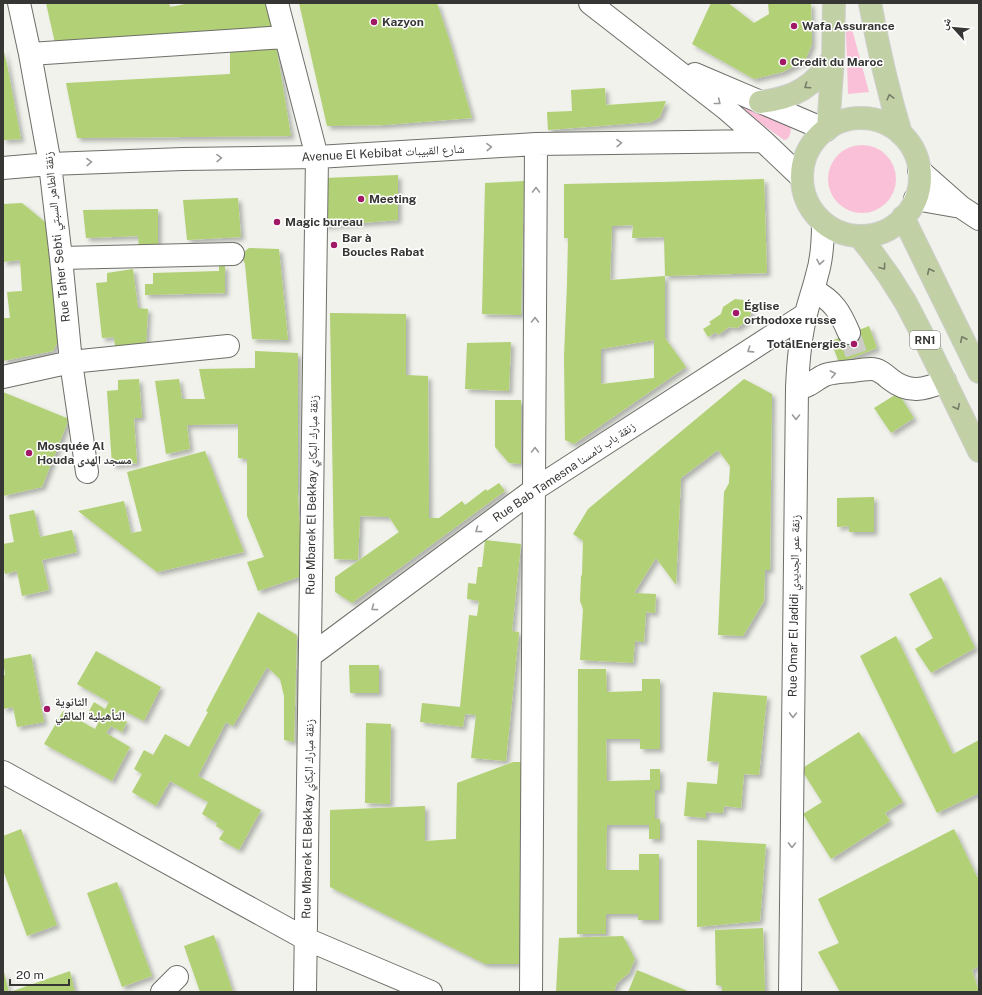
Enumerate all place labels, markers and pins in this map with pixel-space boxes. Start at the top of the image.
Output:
place label: Kazyon [382,15,424,29]
marker: Kazyon [369,17,379,27]
place label: Wafa Assurance [802,19,895,33]
marker: Wafa Assurance [789,21,799,31]
place label: Credit du Maroc [791,55,883,69]
marker: Credit du Maroc [778,57,788,67]
place label: Meeting [369,192,417,206]
marker: Meeting [356,194,366,204]
place label: Magic bureau [285,215,363,229]
marker: Magic bureau [272,217,282,227]
place label: Bar à Boucles Rabat [342,231,424,259]
marker: Bar à Boucles Rabat [329,240,339,250]
place label: Église orthodoxe russe [744,299,837,327]
marker: Église orthodoxe russe [731,308,741,318]
place label: TotalEnergies [767,337,846,351]
marker: TotalEnergies [849,339,859,349]
place label: Mosquée Al Houda مسجد الهدى [37,439,132,468]
marker: Mosquée Al Houda مسجد الهدى [24,448,34,458]
place label: الثانوية التأهيلية المالقي [55,695,125,726]
marker: الثانوية التأهيلية المالقي [42,704,52,714]

